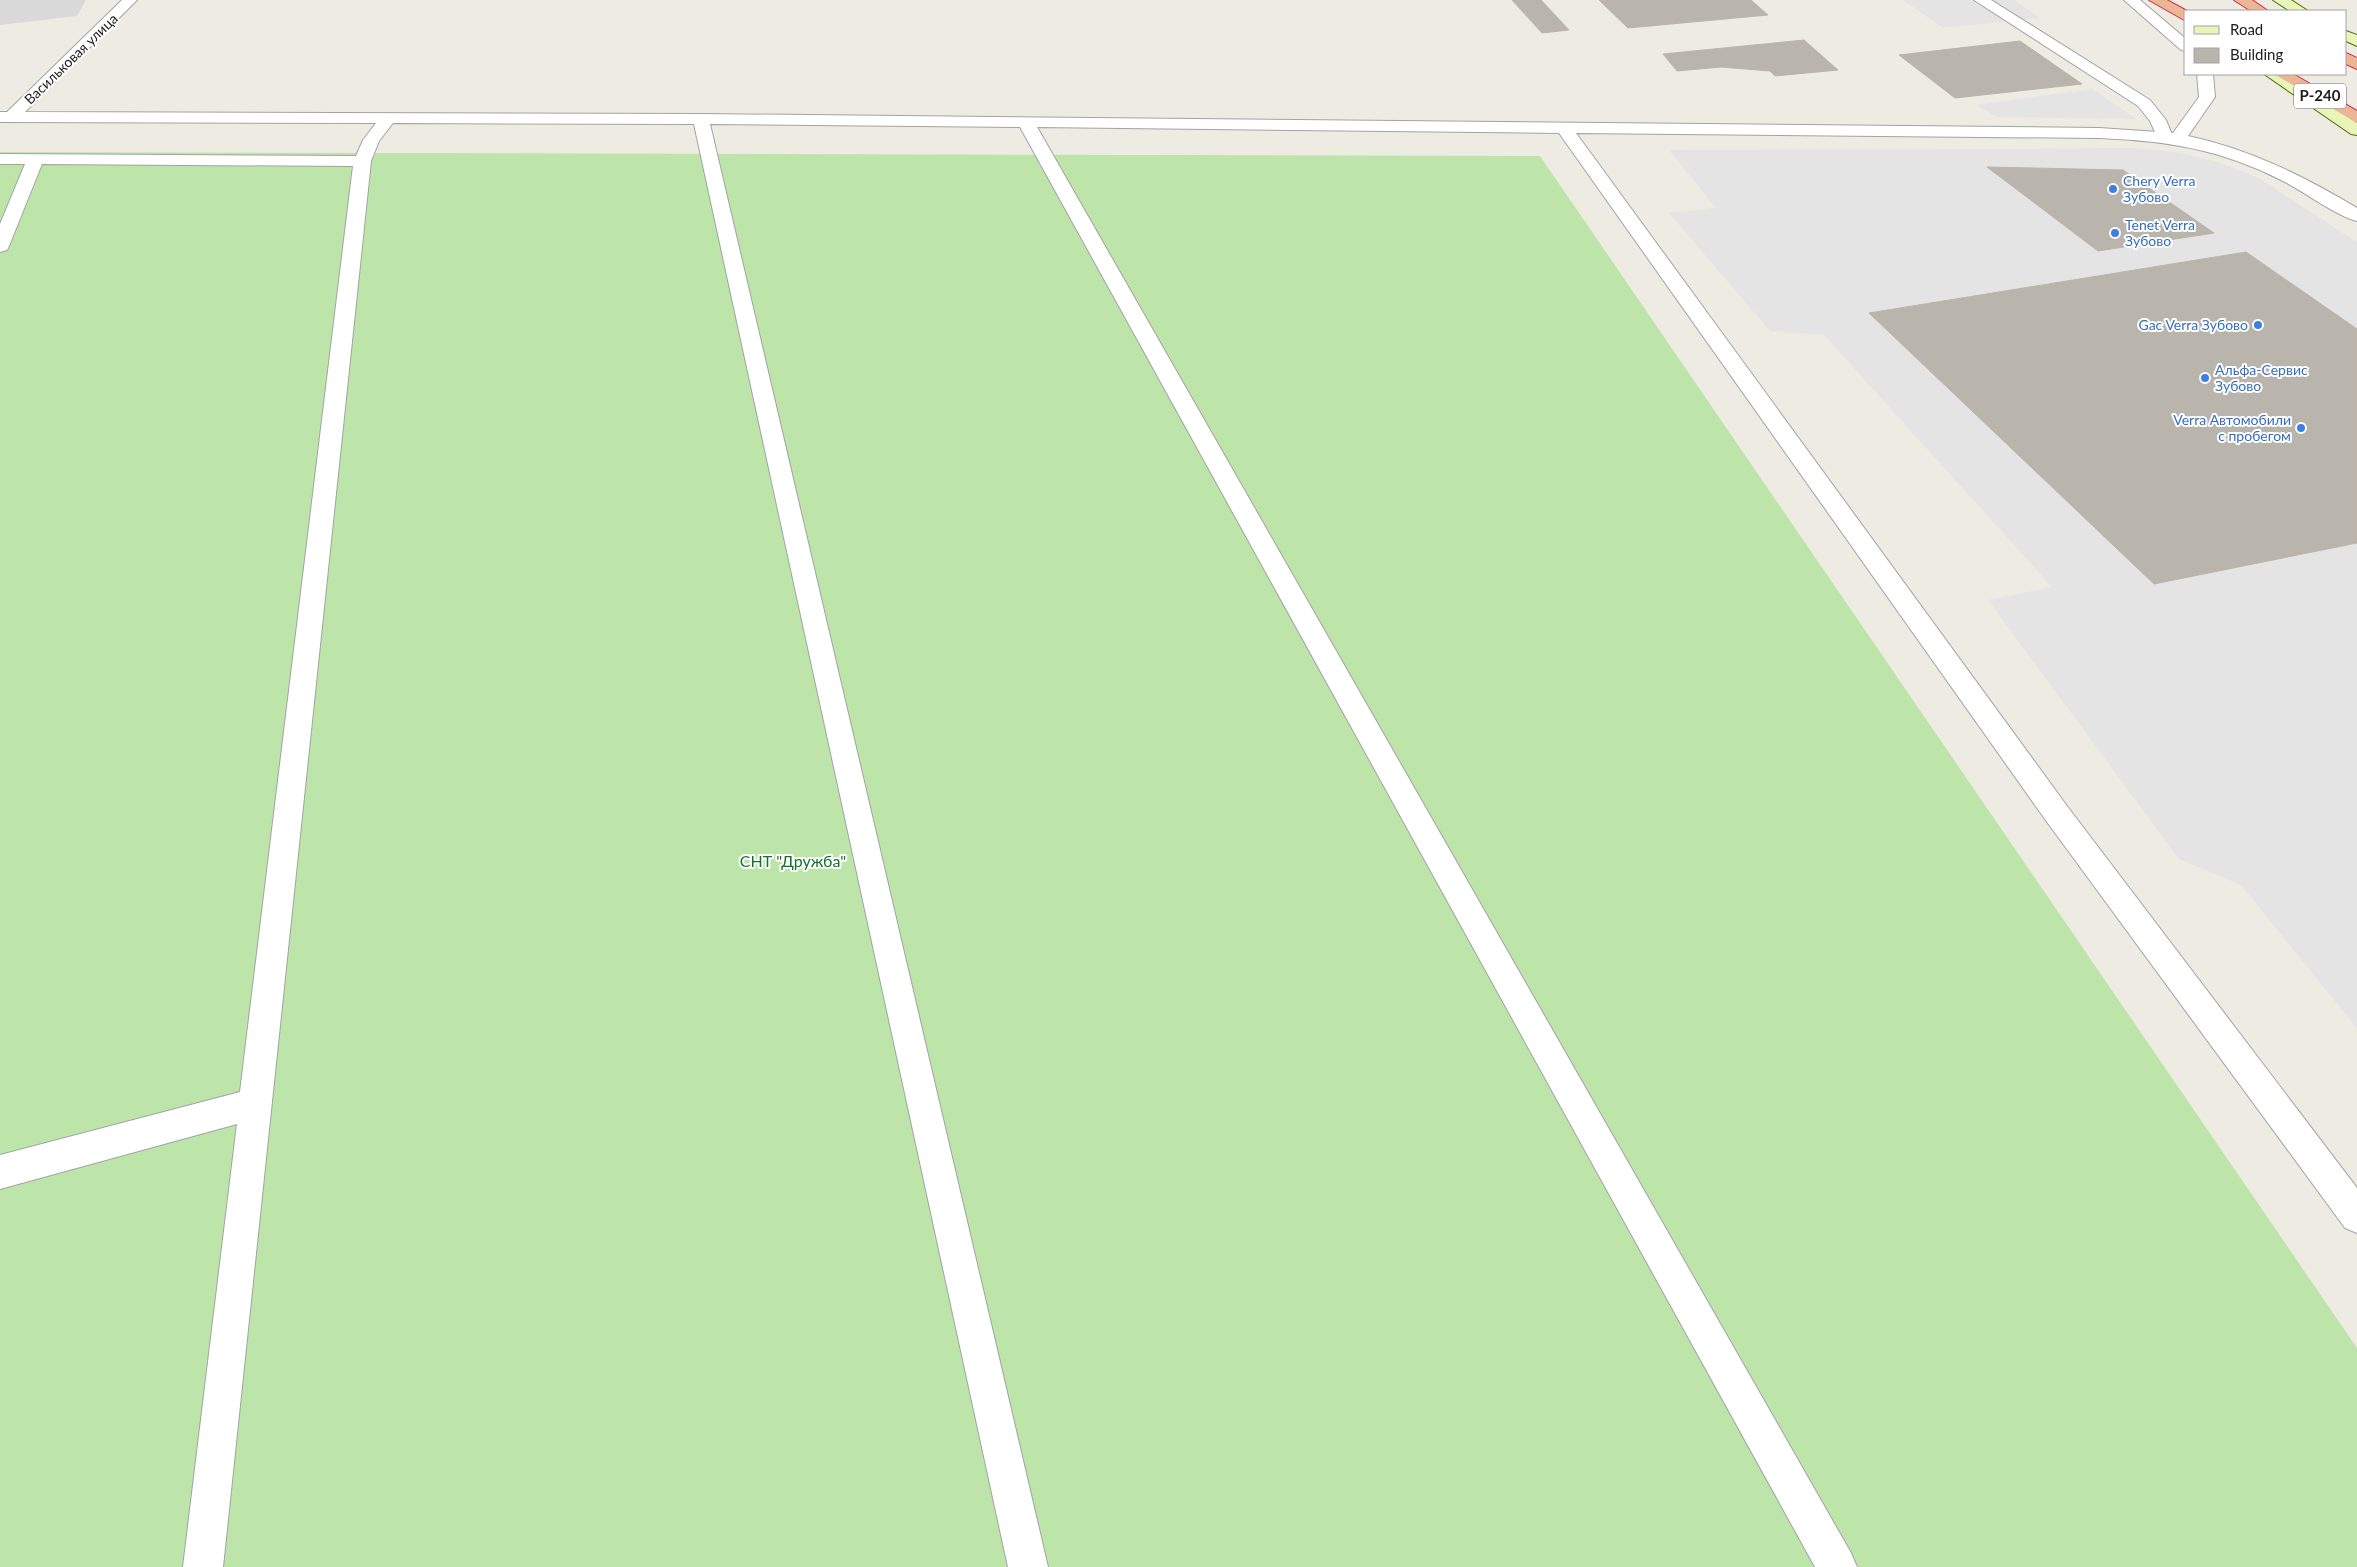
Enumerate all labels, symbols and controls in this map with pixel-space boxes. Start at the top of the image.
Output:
street label: Васильковая улица [20,10,121,108]
legend [2184,10,2347,75]
text: Road [2230,20,2263,38]
text: Building [2230,45,2283,63]
road number: Р-240 [2294,84,2346,108]
place label: Chery Verra Зубово [2123,172,2196,205]
marker: Chery Verra Зубово [2107,183,2119,195]
place label: Tenet Verra Зубово [2125,216,2195,249]
marker: Tenet Verra Зубово [2109,227,2121,239]
place label: Gac Verra Зубово [2138,316,2248,333]
marker: Gac Verra Зубово [2252,319,2264,331]
place label: Альфа-Сервис Зубово [2215,361,2308,394]
marker: Альфа-Сервис Зубово [2199,372,2211,384]
place label: Verra Автомобили с пробегом [2173,411,2291,444]
marker: Verra Автомобили с пробегом [2295,422,2307,434]
park label: СНТ "Дружба" [740,851,846,870]

